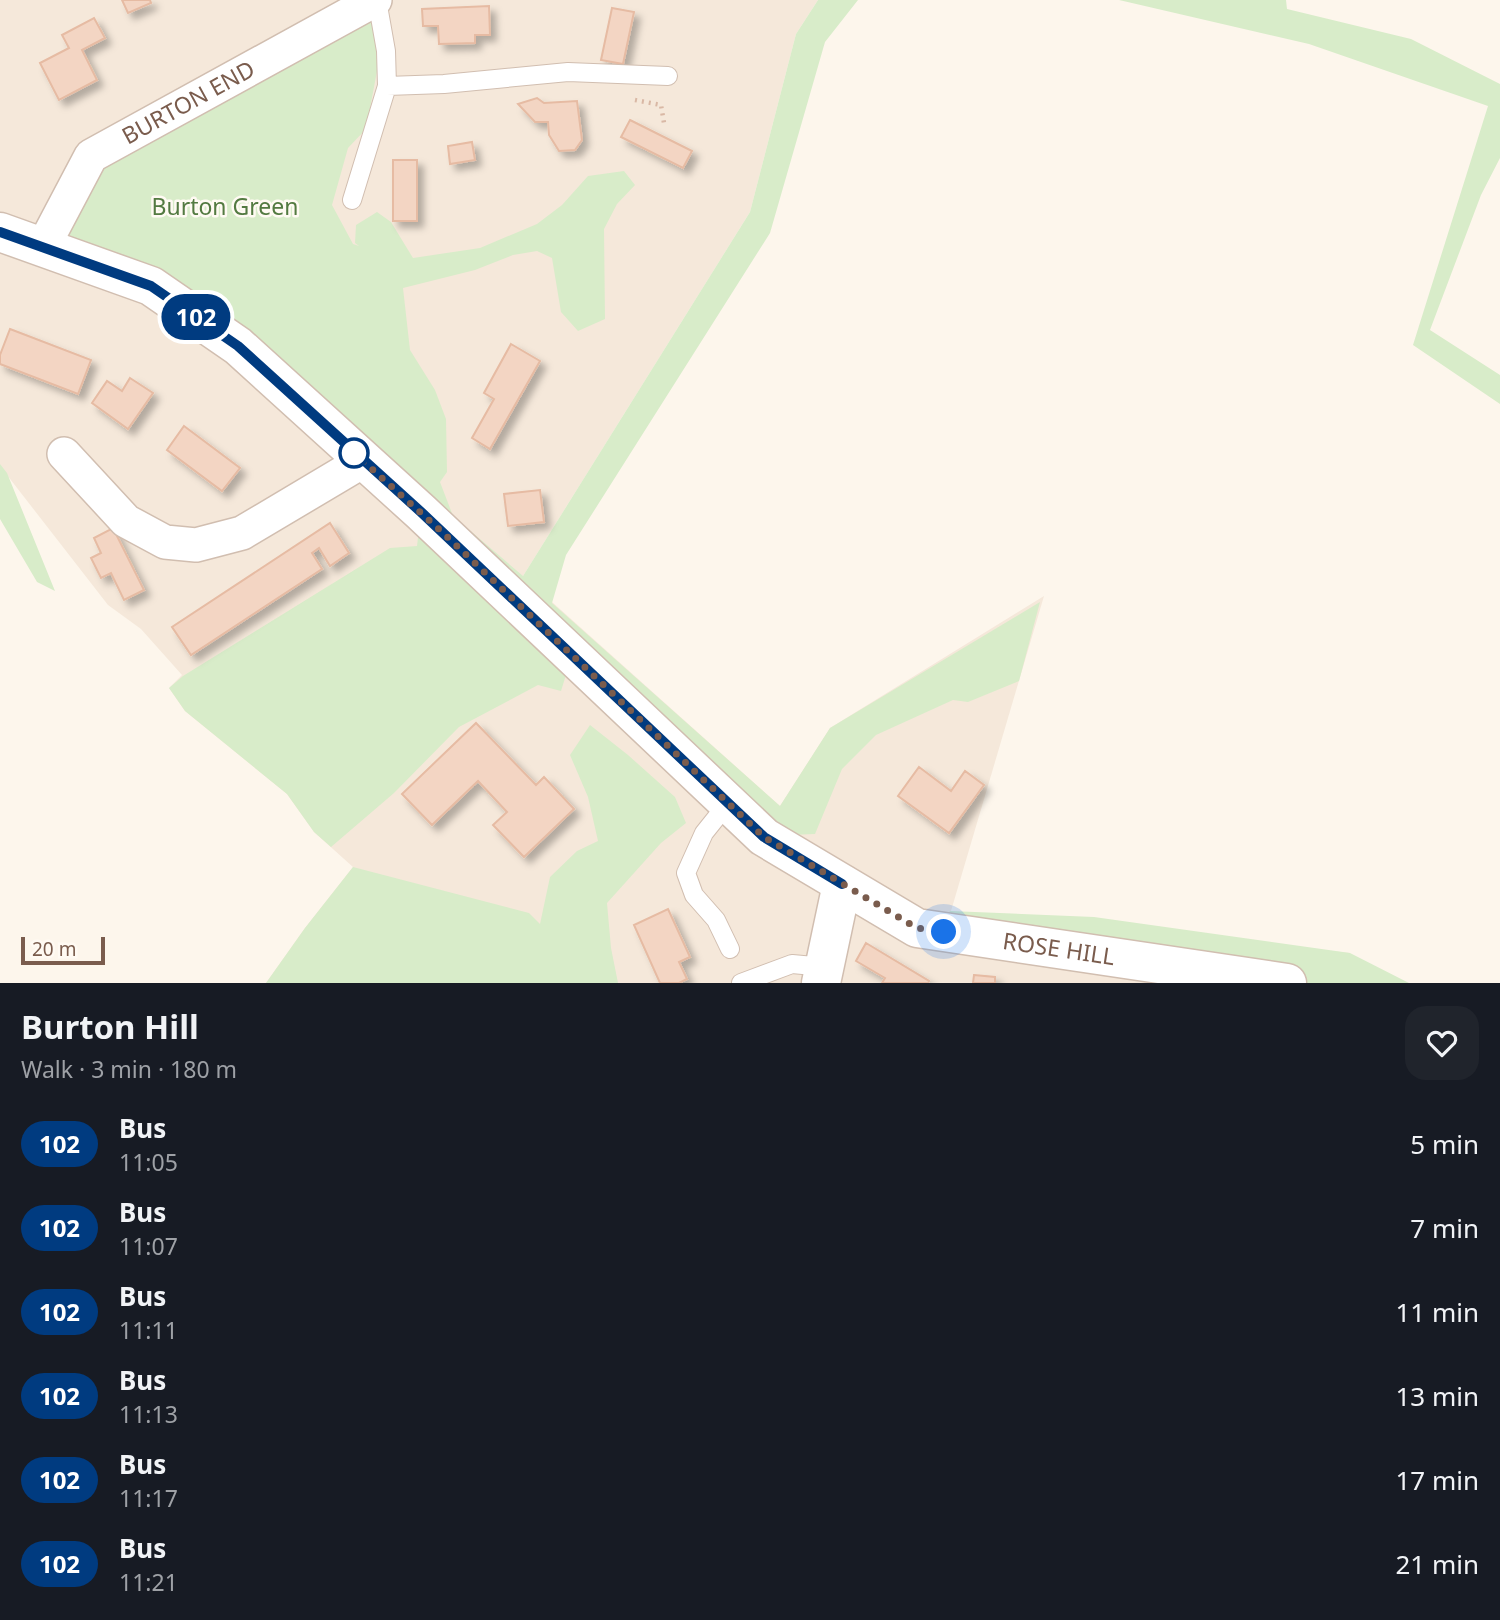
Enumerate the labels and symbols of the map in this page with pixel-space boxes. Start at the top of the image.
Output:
street label: BURTON END [116,52,260,151]
park label: Burton Green [151,190,299,222]
line badge: 102 [156,294,236,340]
unlabelled marker [339,438,369,468]
your location [926,914,961,949]
street label: ROSE HILL [1001,924,1117,972]
scale bar [21,934,105,966]

